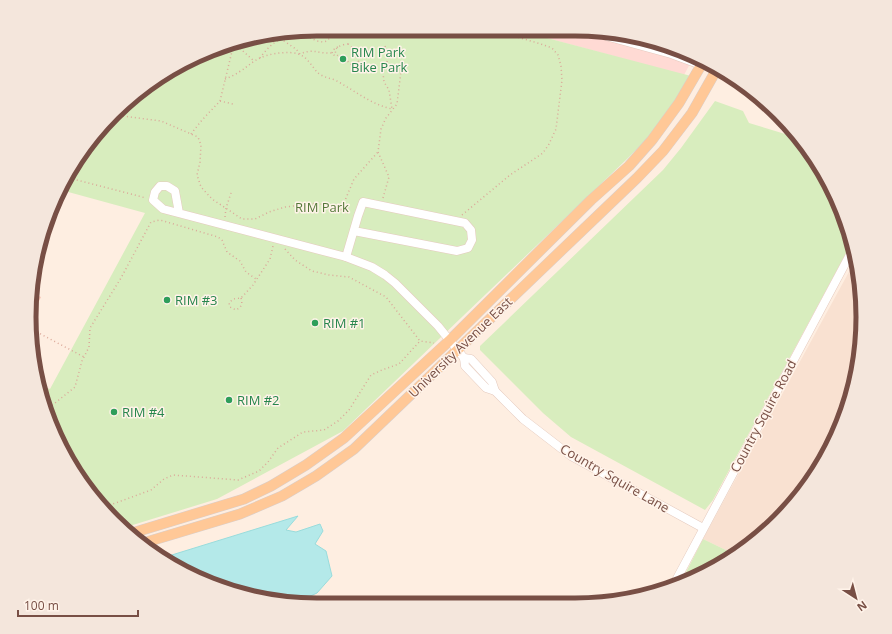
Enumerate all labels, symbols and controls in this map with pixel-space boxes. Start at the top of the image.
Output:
place label: RIM Park Bike Park [351,43,408,76]
marker: RIM Park Bike Park [338,54,348,64]
park label: RIM Park [295,198,349,216]
place label: RIM #3 [175,291,218,309]
street label: University Avenue East [404,292,516,401]
marker: RIM #3 [162,295,172,305]
place label: RIM #1 [323,314,366,332]
marker: RIM #1 [310,318,320,328]
street label: Country Squire Road [726,357,800,475]
place label: RIM #2 [237,391,280,409]
marker: RIM #2 [224,395,234,405]
place label: RIM #4 [122,403,165,421]
marker: RIM #4 [109,407,119,417]
street label: Country Squire Lane [557,439,673,517]
north arrow [836,578,876,618]
scale bar [18,592,138,618]
text: 100 m [24,597,59,614]
text: N [854,598,870,615]

